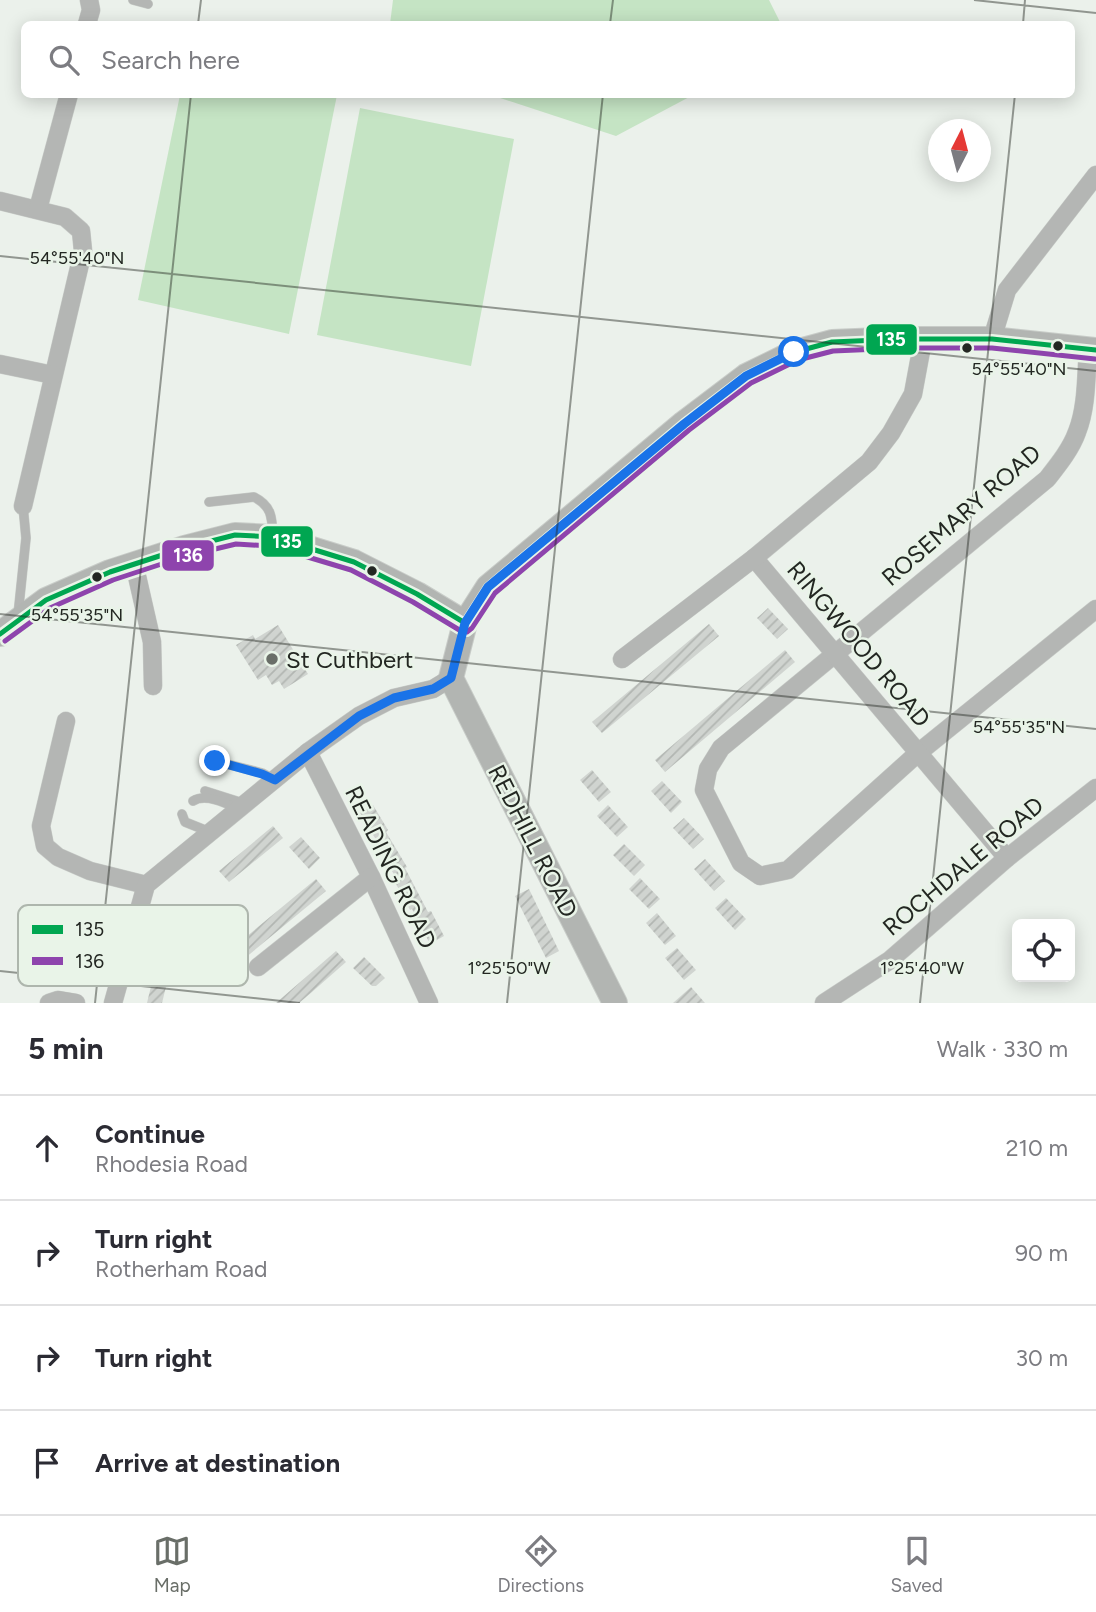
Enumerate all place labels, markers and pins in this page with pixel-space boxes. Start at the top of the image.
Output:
unlabelled marker [1051,339,1065,353]
unlabelled marker [960,341,974,355]
unlabelled marker [365,564,379,578]
unlabelled marker [90,570,104,584]
place label: St Cuthbert [286,645,413,674]
marker: St Cuthbert [264,651,280,667]

